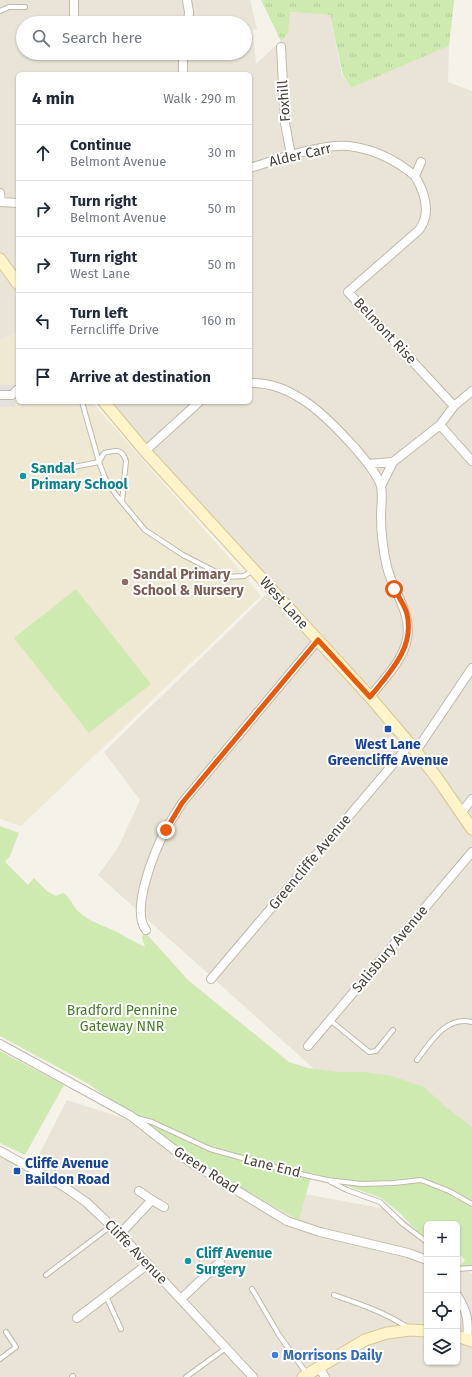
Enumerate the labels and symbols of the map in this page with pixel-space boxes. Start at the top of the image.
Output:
street label: Foxhill [274,80,294,122]
street label: Alder Carr [267,139,333,170]
street label: Belmont Rise [350,294,420,368]
place label: Sandal Primary School [31,460,129,493]
marker: Sandal Primary School [18,471,28,481]
place label: Sandal Primary School & Nursery [133,566,244,599]
street label: West Lane [256,573,312,633]
marker: Sandal Primary School & Nursery [120,577,130,587]
route start [385,580,403,598]
marker: West Lane Greencliffe Avenue [383,724,393,734]
place label: West Lane Greencliffe Avenue [328,736,448,769]
street label: Greencliffe Avenue [265,811,355,913]
route end [157,821,175,839]
street label: Salisbury Avenue [349,902,431,996]
park label: Bradford Pennine Gateway NNR [67,1002,177,1035]
street label: Green Road [171,1143,241,1197]
street label: Lane End [242,1151,302,1181]
place label: Cliffe Avenue Baildon Road [25,1155,110,1188]
marker: Cliffe Avenue Baildon Road [12,1166,22,1176]
street label: Cliffe Avenue [101,1216,171,1288]
place label: Cliff Avenue Surgery [196,1245,272,1278]
marker: Cliff Avenue Surgery [183,1256,193,1266]
place label: Morrisons Daily [283,1347,383,1364]
marker: Morrisons Daily [270,1350,280,1360]

